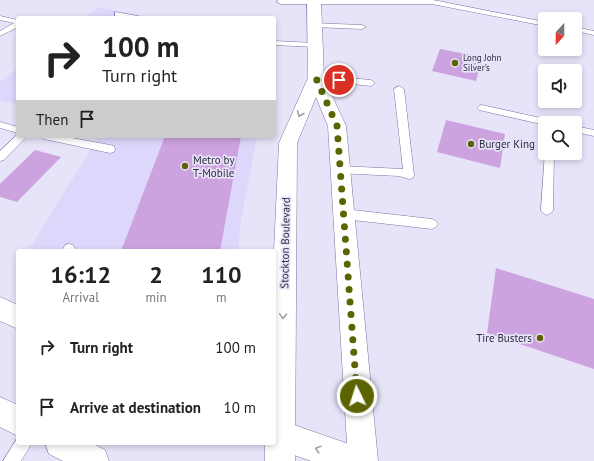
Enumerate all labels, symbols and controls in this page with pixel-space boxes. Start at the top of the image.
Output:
north arrow [538,12,582,56]
map controls [538,12,582,160]
text: 100 m [102,28,179,65]
icon: right [36,32,88,84]
place label: Long John Silver's [463,52,501,73]
marker: Long John Silver's [450,58,460,68]
pin [322,63,356,97]
text: Turn right [102,64,177,87]
button: sound [538,64,582,108]
icon: arrive [328,69,350,91]
icon: arrive [76,108,98,130]
text: Then [36,110,68,129]
one-way arrow [297,110,305,117]
button: search [538,116,582,160]
place label: Burger King [479,137,535,151]
marker: Burger King [466,139,476,149]
place label: Metro by T-Mobile [193,153,235,180]
marker: Metro by T-Mobile [180,161,190,171]
street label: Stockton Boulevard [277,197,293,289]
text: 16:12 [50,259,111,290]
text: 2 [149,259,163,290]
text: 110 [201,259,242,290]
text: Arrival [63,289,99,306]
text: min [145,289,167,306]
text: m [216,289,227,306]
one-way arrow [279,313,288,319]
place label: Tire Busters [476,331,532,345]
marker: Tire Busters [535,333,545,343]
icon: right [36,336,58,358]
text: Turn right [70,338,133,357]
text: 100 m [215,338,256,357]
position arrow [336,375,378,417]
icon: arrive [36,396,58,418]
text: Arrive at destination [70,398,201,417]
text: 10 m [223,398,256,417]
one-way arrow [315,445,322,453]

